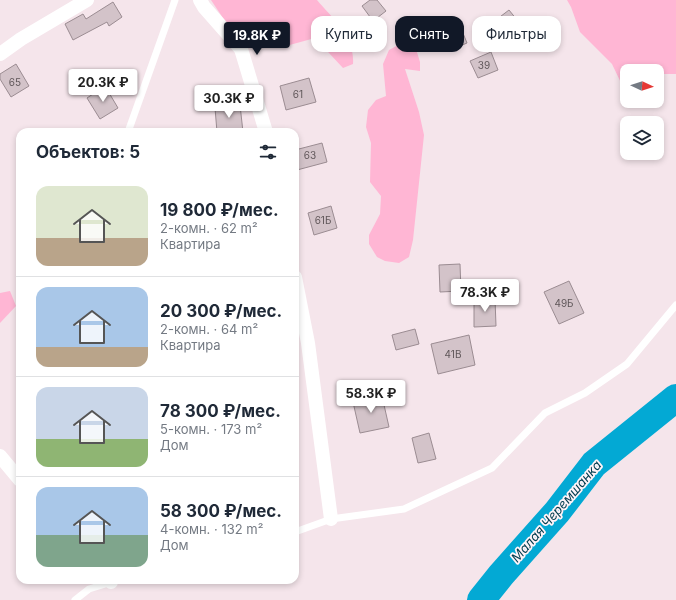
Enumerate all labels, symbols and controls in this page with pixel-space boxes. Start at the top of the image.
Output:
chip: Купить [311,16,387,52]
chip: Снять [395,16,464,52]
chip: Фильтры [472,16,561,52]
pin: 19.8K ₽ [220,22,294,56]
text: 19.8K ₽ [233,27,281,43]
house number: 39 [478,59,490,71]
north arrow [620,64,664,108]
map controls [620,64,664,160]
pin: 20.3K ₽ [66,69,140,103]
text: 20.3K ₽ [77,74,129,90]
house number: 65 [9,76,21,88]
pin: 30.3K ₽ [192,85,266,119]
house number: 61 [293,88,303,100]
text: 30.3K ₽ [203,90,255,106]
button: layers [620,116,664,160]
icon: filters [257,141,279,163]
text: Объектов: 5 [36,142,140,162]
house number: 63 [304,149,316,161]
text: 19 800 ₽/мес. [160,200,279,220]
icon: home [68,202,116,250]
house number: 61Б [315,214,331,226]
text: 2-комн. · 62 m² [160,220,258,236]
text: Квартира [160,236,221,252]
pin: 78.3K ₽ [448,279,522,313]
text: 78.3K ₽ [460,284,510,300]
house number: 49Б [554,297,574,309]
text: 20 300 ₽/мес. [160,301,282,321]
icon: home [68,303,116,351]
text: 2-комн. · 64 m² [160,321,258,337]
text: Квартира [160,337,221,353]
house number: 41В [445,348,461,360]
pin: 58.3K ₽ [334,380,408,414]
text: 58.3K ₽ [345,385,397,401]
text: 78 300 ₽/мес. [160,401,281,421]
icon: home [68,403,116,451]
text: 5-комн. · 173 m² [160,421,262,437]
text: Дом [160,437,188,453]
water label: Малая Черемшанка [507,457,605,565]
text: 58 300 ₽/мес. [160,501,282,521]
icon: home [68,503,116,551]
text: 4-комн. · 132 m² [160,521,263,537]
text: Дом [160,537,188,553]

